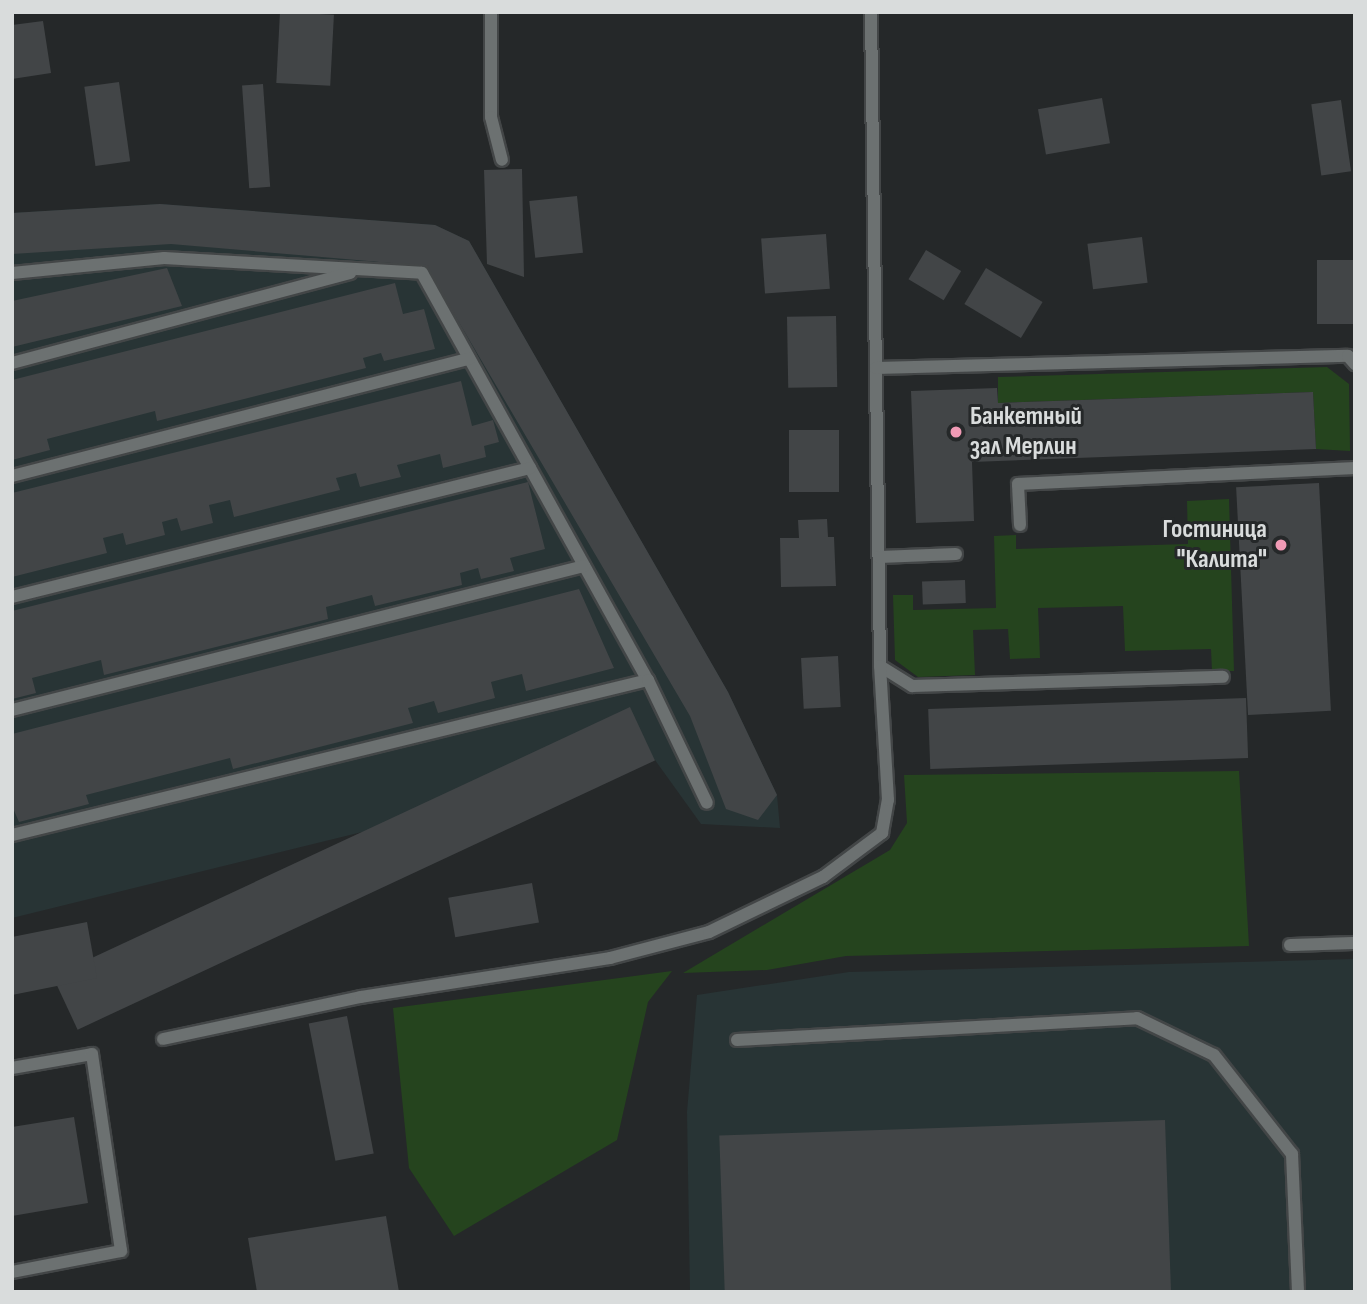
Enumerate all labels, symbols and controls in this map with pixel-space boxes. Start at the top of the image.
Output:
place label: Банкетный зал Мерлин [970,401,1082,462]
marker: Банкетный зал Мерлин [948,424,964,440]
place label: Гостиница "Калита" [1163,514,1267,576]
marker: Гостиница "Калита" [1273,537,1289,553]

